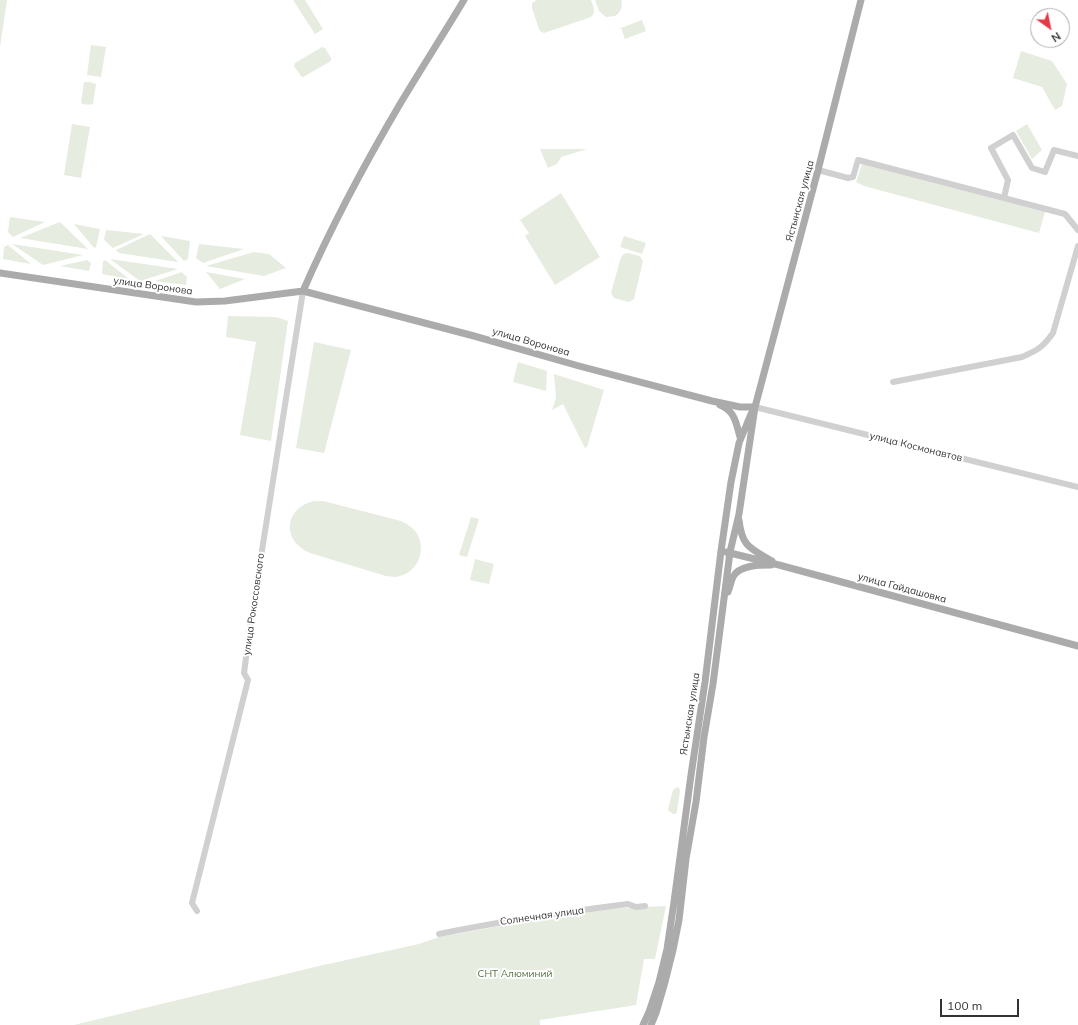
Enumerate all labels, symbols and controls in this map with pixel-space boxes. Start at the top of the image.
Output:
north arrow [1030,8,1070,48]
text: N [1049,29,1063,45]
street label: Ястынская улица [783,159,817,243]
street label: улица Воронова [113,275,193,297]
street label: улица Воронова [491,325,571,359]
street label: улица Космонавтов [868,430,964,464]
street label: улица Рокоссовского [241,552,267,656]
street label: улица Гайдашовка [856,570,948,606]
street label: Ястынская улица [678,672,702,756]
street label: Солнечная улица [499,904,585,928]
park label: СНТ Алюминий [478,968,552,980]
scale bar [942,991,1021,1017]
text: 100 m [947,998,982,1013]

